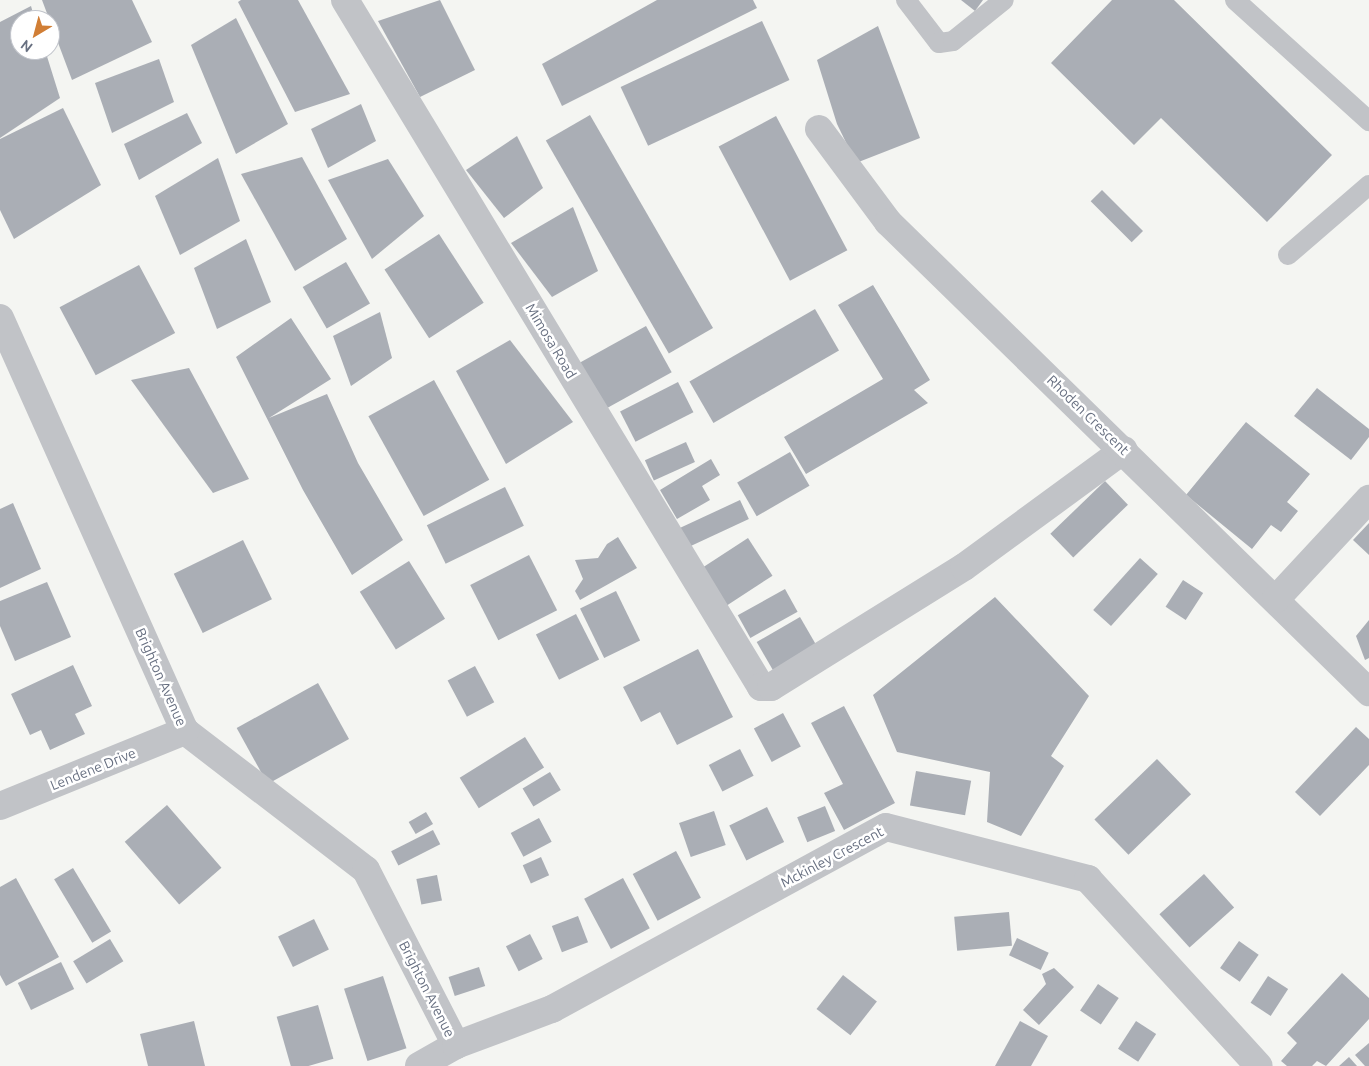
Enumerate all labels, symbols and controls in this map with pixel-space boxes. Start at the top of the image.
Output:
north arrow [10,10,60,60]
text: N [18,37,36,56]
street label: Mimosa Road [522,300,580,382]
street label: Rhoden Crescent [1044,372,1132,458]
street label: Brighton Avenue [132,625,190,729]
street label: Lendene Drive [48,744,138,794]
street label: Mckinley Crescent [778,823,886,891]
street label: Brighton Avenue [396,938,458,1040]

